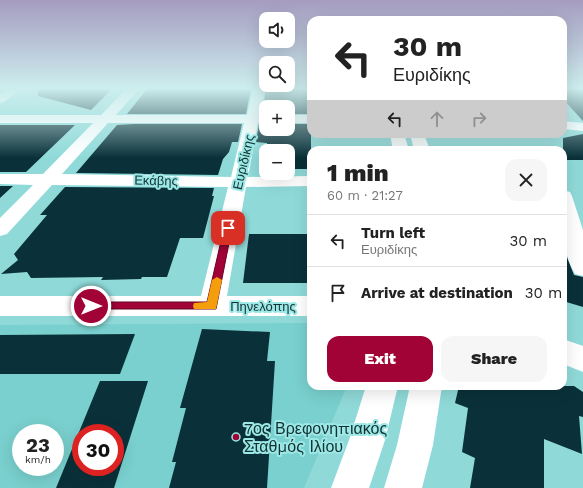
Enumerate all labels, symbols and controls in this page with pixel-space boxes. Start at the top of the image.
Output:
map controls [259,12,295,180]
button: sound [259,12,295,48]
text: 30 m [393,30,462,63]
icon: left [327,32,379,84]
button: search [259,56,295,92]
text: Ευριδίκης [393,64,471,85]
button: + [259,100,295,136]
icon: left [384,108,406,130]
icon: ahead [426,108,448,130]
icon: right [468,108,490,130]
street label: Ευριδίκης [230,133,257,191]
button: − [259,144,295,180]
text: 1 min [327,159,389,187]
button: close [505,159,547,201]
street label: Εκάβης [134,173,178,188]
text: 60 m · 21:27 [327,188,403,203]
pin [211,211,245,245]
icon: arrive [217,217,239,239]
text: Turn left [361,224,425,242]
icon: left [327,230,349,252]
text: 30 m [510,232,547,250]
text: Ευριδίκης [361,242,417,257]
icon: arrive [327,282,349,304]
text: Arrive at destination [361,284,513,302]
text: 30 m [525,284,562,302]
position arrow [70,285,112,327]
street label: Πηνελόπης [230,299,296,314]
button: Exit [327,336,433,382]
button: Share [441,336,547,382]
place label: 7ος Βρεφονηπιακός Σταθμός Ιλίου [244,419,387,456]
speed limit sign: 30 [72,424,124,476]
marker: 7ος Βρεφονηπιακός Σταθμός Ιλίου [231,432,241,442]
text: 23 [26,433,50,457]
text: km/h [25,454,51,465]

